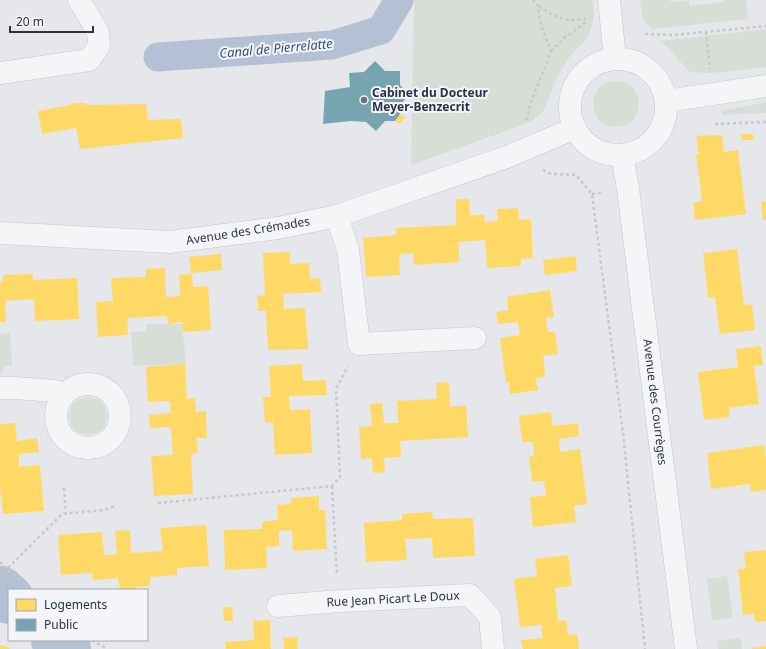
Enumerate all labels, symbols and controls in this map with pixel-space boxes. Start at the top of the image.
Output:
scale bar [10,8,93,34]
text: 20 m [16,13,44,30]
water label: Canal de Pierrelatte [219,34,334,62]
place label: Cabinet du Docteur Meyer-Benzecrit [372,84,489,115]
marker: Cabinet du Docteur Meyer-Benzecrit [359,95,369,105]
street label: Avenue des Crémades [185,212,311,249]
street label: Avenue des Courrèges [639,338,672,466]
street label: Rue Jean Picart Le Doux [326,586,461,610]
legend [8,589,148,641]
text: Logements [44,596,107,613]
text: Public [44,616,78,633]

